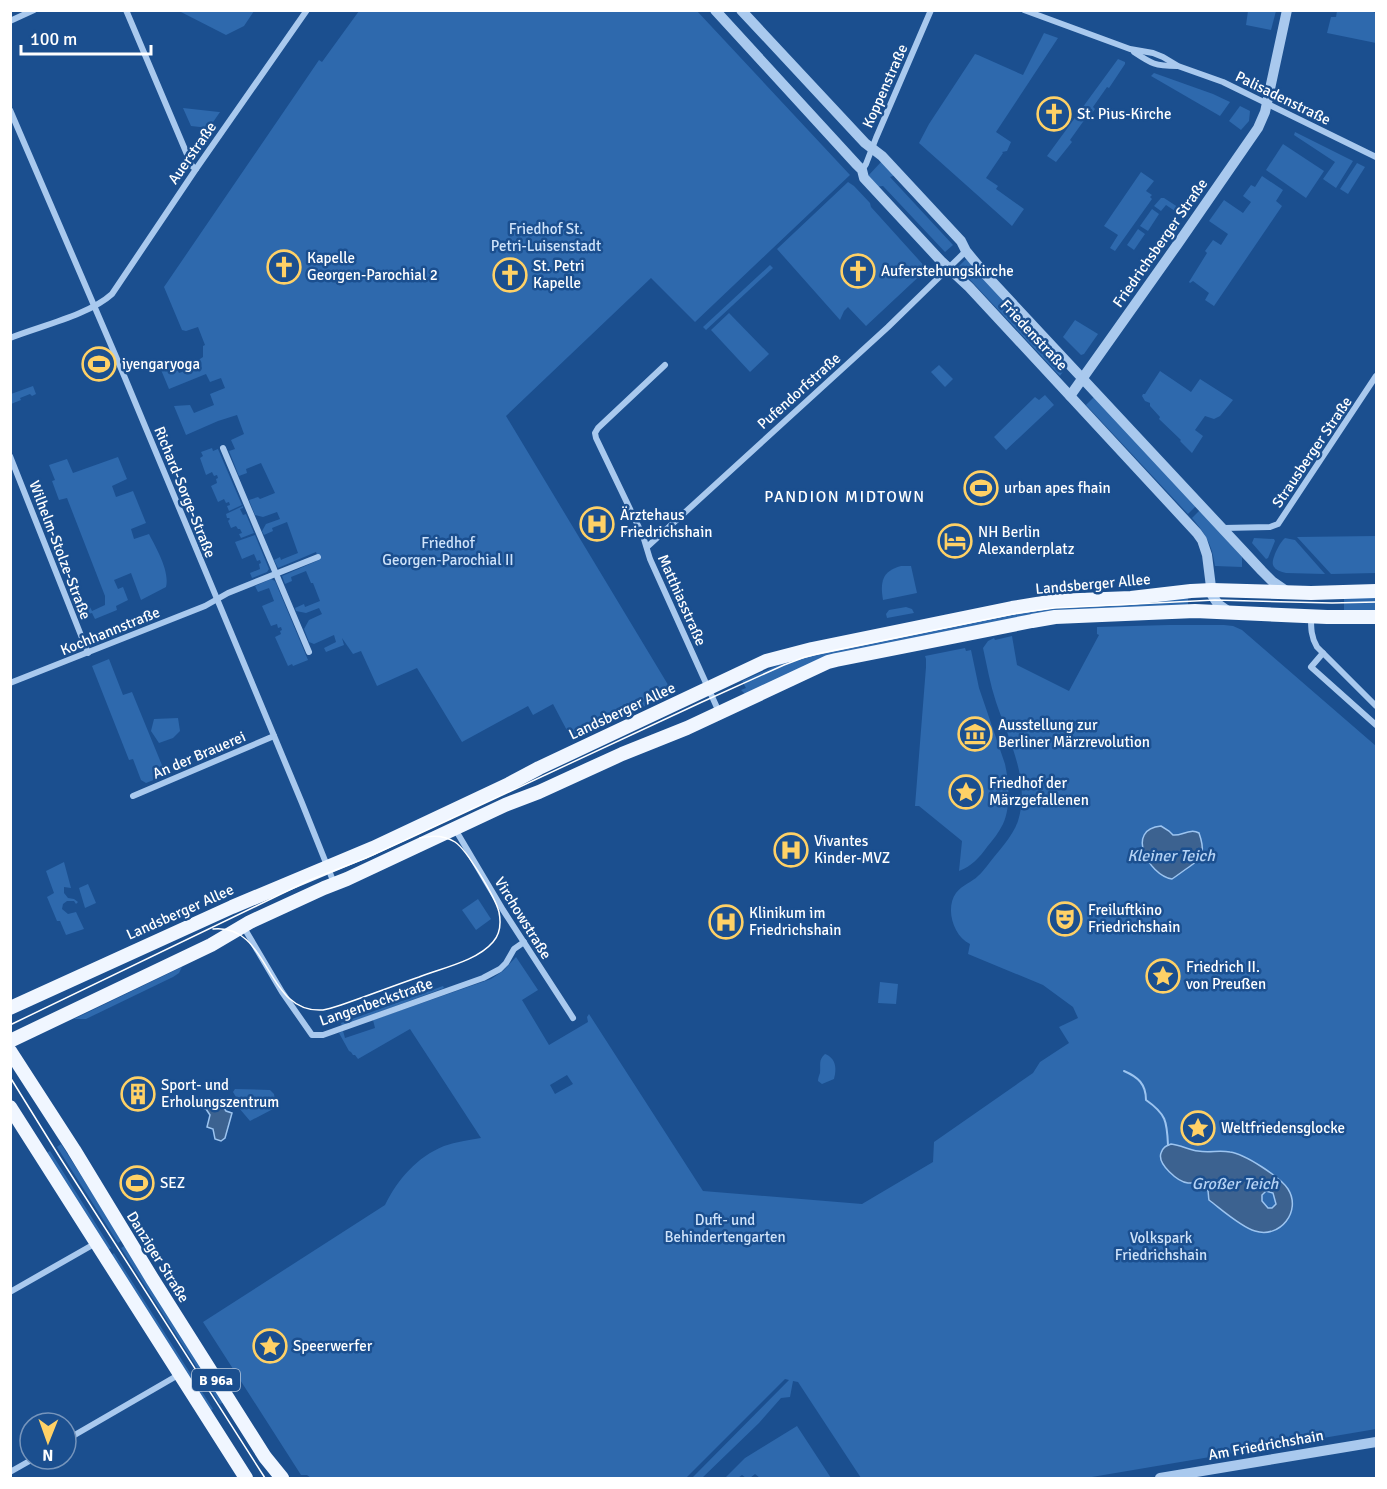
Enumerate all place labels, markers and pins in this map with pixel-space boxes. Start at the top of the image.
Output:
church icon: St. Pius-Kirche [1036,96,1072,132]
place label: St. Pius-Kirche [1077,105,1171,123]
church icon: Kapelle Georgen-Parochial 2 [266,249,302,285]
place label: Kapelle Georgen-Parochial 2 [307,249,438,284]
church icon: Auferstehungskirche [840,253,876,289]
church icon: St. Petri Kapelle [492,257,528,293]
place label: St. Petri Kapelle [533,257,585,292]
place label: Auferstehungskirche [881,262,1014,280]
sports icon: iyengaryoga [81,346,117,382]
place label: iyengaryoga [122,355,200,373]
sports icon: urban apes fhain [963,470,999,506]
place label: urban apes fhain [1004,479,1111,497]
hospital icon: Ärztehaus Friedrichshain [579,506,615,542]
place label: Ärztehaus Friedrichshain [620,506,712,541]
hotel icon: NH Berlin Alexanderplatz [937,523,973,559]
place label: NH Berlin Alexanderplatz [978,523,1075,558]
museum icon: Ausstellung zur Berliner Märzrevolution [957,716,993,752]
place label: Ausstellung zur Berliner Märzrevolution [998,716,1150,751]
place icon: Friedhof der Märzgefallenen [948,774,984,810]
place label: Friedhof der Märzgefallenen [989,774,1089,809]
hospital icon: Vivantes Kinder-MVZ [773,832,809,868]
place label: Vivantes Kinder-MVZ [814,832,890,867]
theatre icon: Freiluftkino Friedrichshain [1047,901,1083,937]
place label: Freiluftkino Friedrichshain [1088,901,1180,936]
hospital icon: Klinikum im Friedrichshain [708,904,744,940]
place label: Klinikum im Friedrichshain [749,904,841,939]
place icon: Friedrich II. von Preußen [1145,958,1181,994]
place label: Friedrich II. von Preußen [1186,958,1266,993]
building icon: Sport- und Erholungszentrum [120,1076,156,1112]
place label: Sport- und Erholungszentrum [161,1076,279,1111]
place icon: Weltfriedensglocke [1180,1110,1216,1146]
place label: Weltfriedensglocke [1221,1119,1345,1137]
sports icon: SEZ [119,1165,155,1201]
place label: SEZ [160,1174,185,1192]
place icon: Speerwerfer [252,1328,288,1364]
place label: Speerwerfer [293,1337,373,1355]

